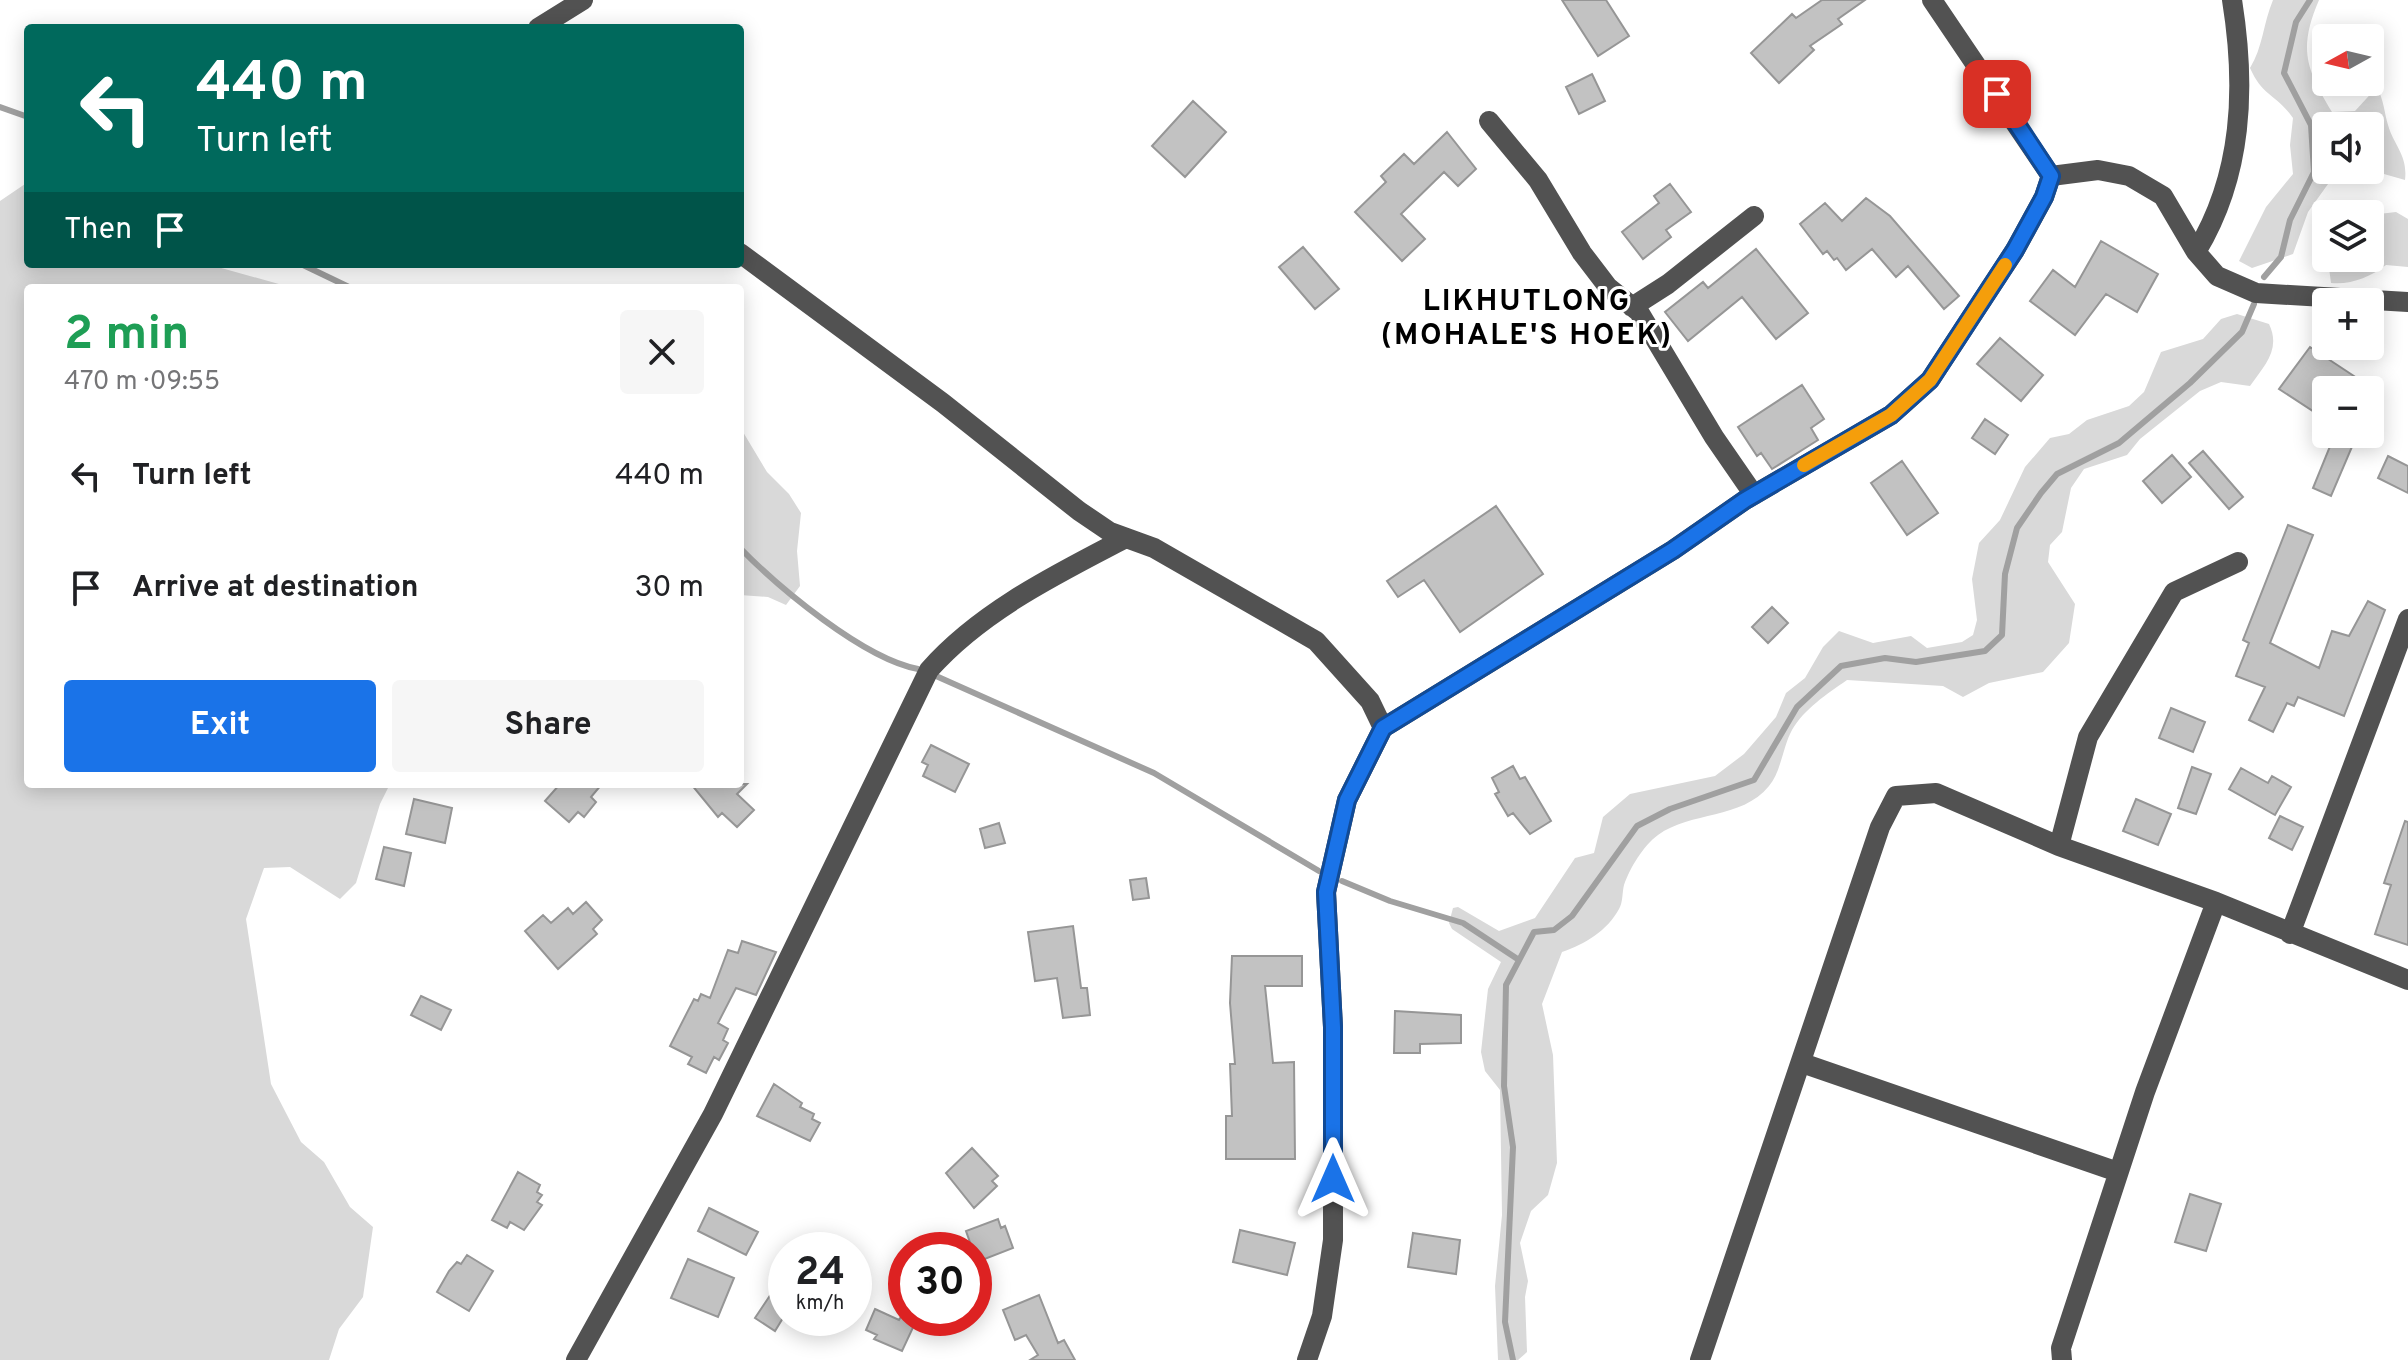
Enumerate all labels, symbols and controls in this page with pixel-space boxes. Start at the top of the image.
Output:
north arrow [2312,24,2384,96]
map controls [2312,24,2384,448]
text: 440 m [196,50,368,120]
icon: left [64,56,168,160]
pin [1963,60,2031,128]
icon: arrive [1975,72,2019,116]
button: sound [2312,112,2384,184]
text: Turn left [196,119,333,165]
button: layers [2312,200,2384,272]
icon: arrive [148,208,192,252]
text: Then [64,212,132,249]
district label: LIKHUTLONG (MOHALE'S HOEK) [1381,284,1673,355]
button: + [2312,288,2384,360]
text: 2 min [64,306,189,366]
button: close [620,310,704,394]
text: 470 m · 09:55 [64,366,220,399]
button: − [2312,376,2384,448]
icon: left [64,454,108,498]
text: Turn left [132,458,252,495]
text: 440 m [615,458,704,495]
icon: arrive [64,566,108,610]
text: Arrive at destination [132,570,418,607]
text: 30 m [635,570,704,607]
button: Exit [64,680,376,772]
button: Share [392,680,704,772]
position arrow [1291,1137,1375,1221]
speed limit sign: 30 [888,1232,992,1336]
text: 24 [795,1249,845,1299]
text: km/h [796,1291,844,1317]

